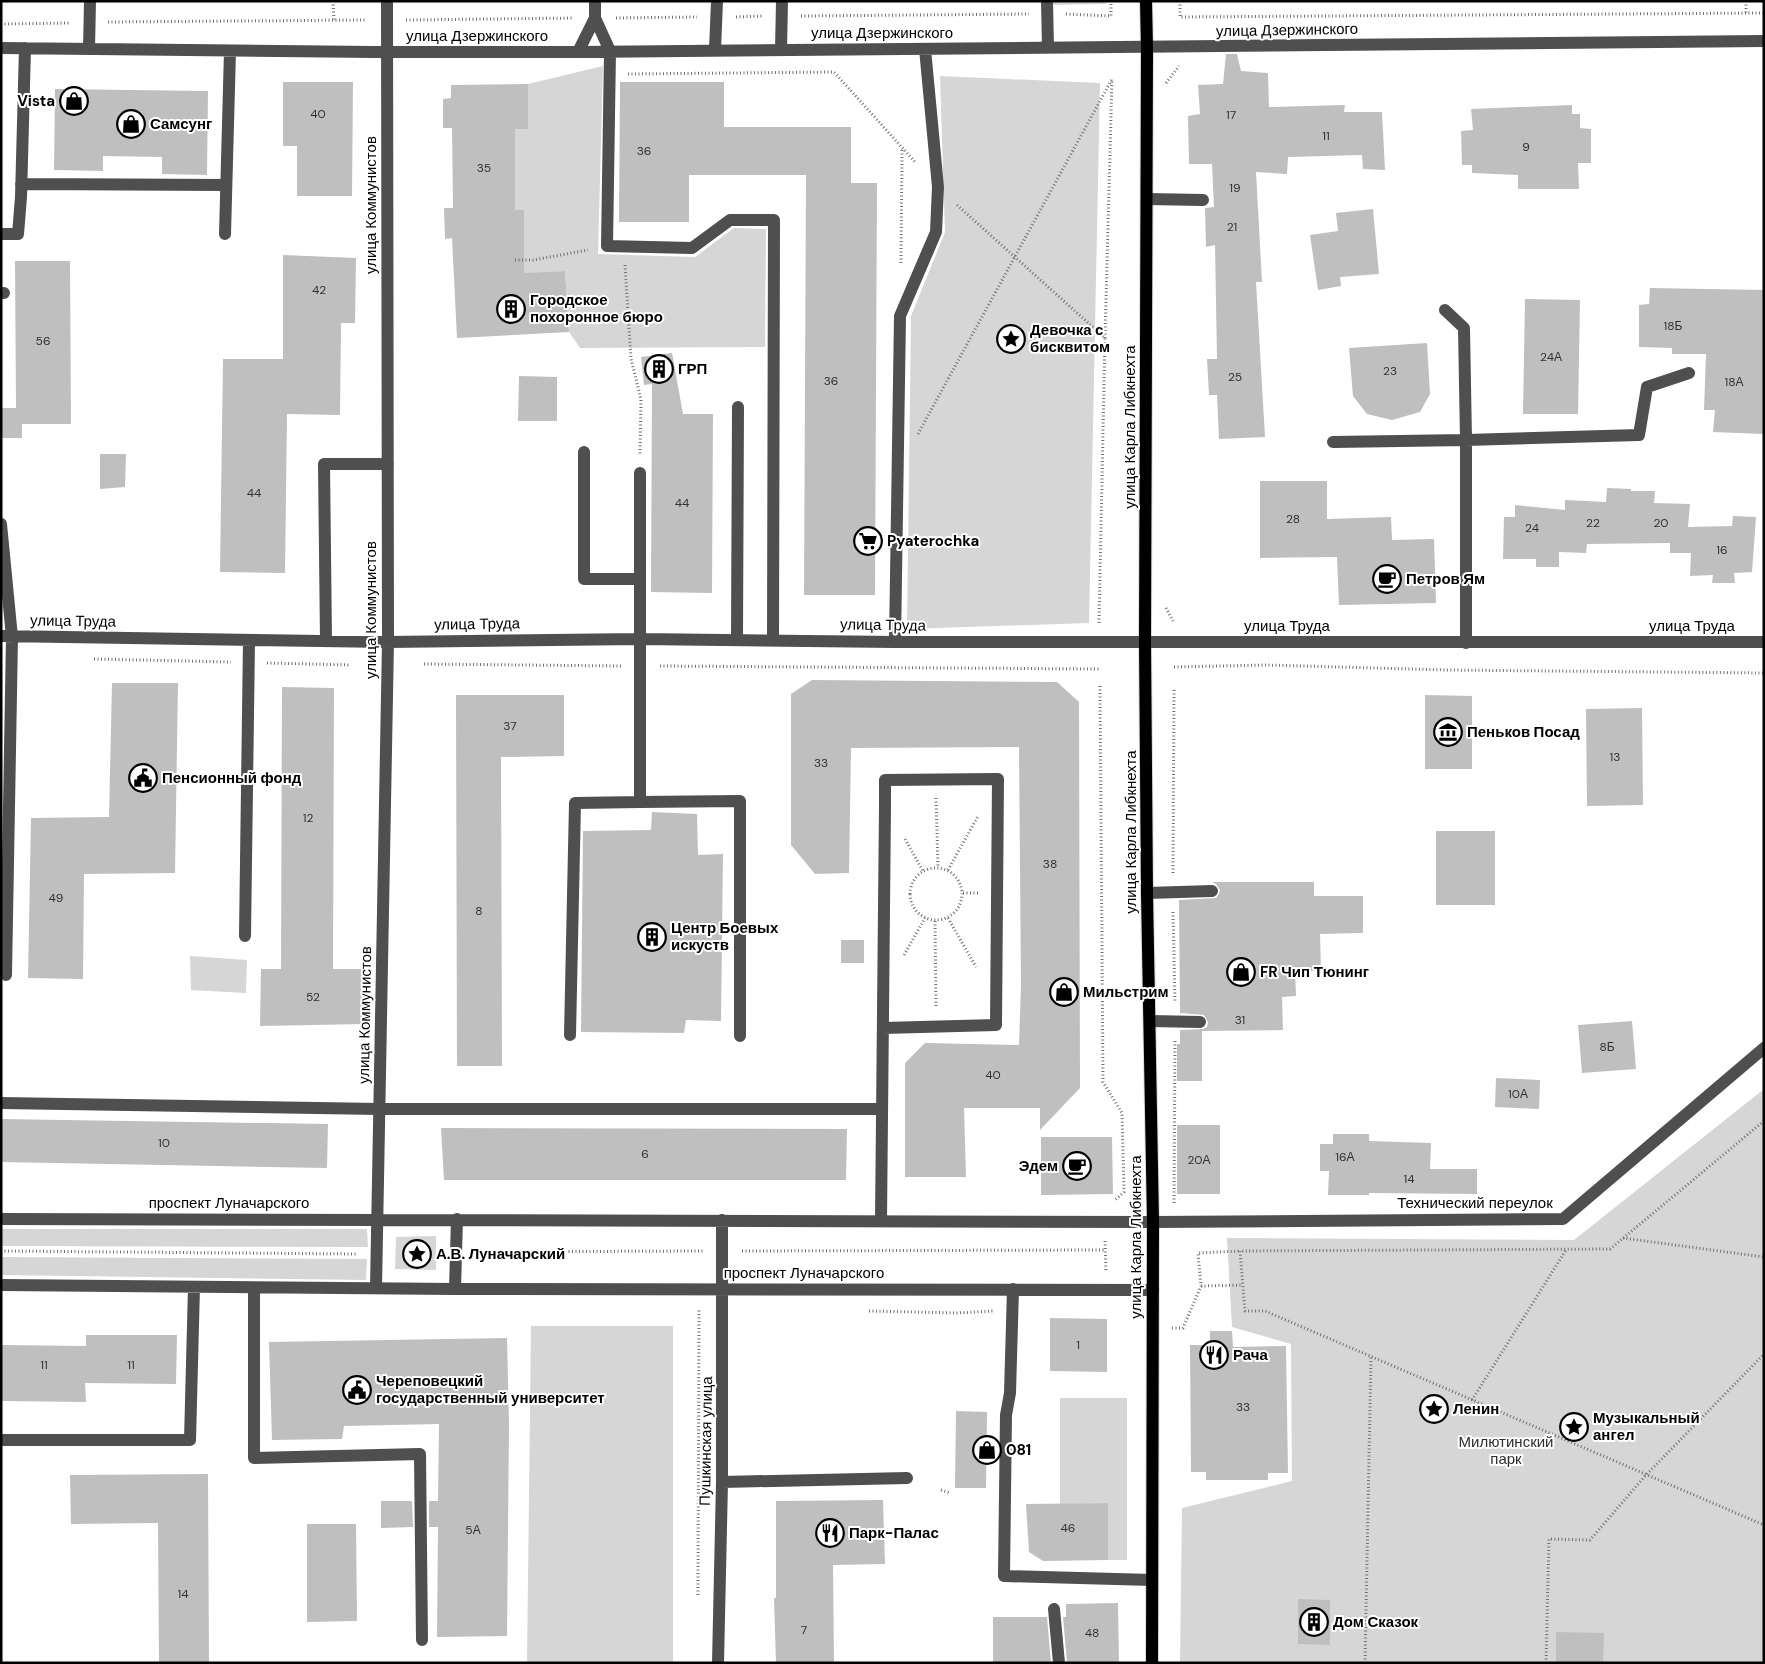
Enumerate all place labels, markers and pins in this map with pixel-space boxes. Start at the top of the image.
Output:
shop icon: Vista [59,86,89,116]
place label: Vista [17,91,55,111]
shop icon: Самсунг [116,109,146,139]
place label: Самсунг [150,114,212,134]
place label: Городское похоронное бюро [530,290,663,327]
building icon: Городское похоронное бюро [496,294,526,324]
place label: Девочка с бисквитом [1030,320,1110,357]
place icon: Девочка с бисквитом [996,324,1026,354]
building icon: ГРП [644,354,674,384]
place label: ГРП [678,359,707,379]
supermarket icon: Pyaterochka [853,526,883,556]
place label: Pyaterochka [887,531,979,551]
cafe icon: Петров Ям [1372,564,1402,594]
place label: Петров Ям [1406,569,1485,589]
museum icon: Пеньков Посад [1433,717,1463,747]
place label: Пеньков Посад [1467,722,1580,742]
public building icon: Пенсионный фонд [128,763,158,793]
place label: Пенсионный фонд [162,768,302,788]
place label: Центр Боевых искуств [671,918,779,955]
building icon: Центр Боевых искуств [637,922,667,952]
shop icon: FR Чип Тюнинг [1226,957,1256,987]
place label: FR Чип Тюнинг [1260,962,1369,982]
shop icon: Мильстрим [1049,977,1079,1007]
place label: Мильстрим [1083,982,1169,1002]
cafe icon: Эдем [1062,1151,1092,1181]
place label: Эдем [1019,1156,1058,1176]
place icon: А.В. Луначарский [402,1239,432,1269]
place label: А.В. Луначарский [436,1244,565,1264]
restaurant icon: Рача [1199,1340,1229,1370]
place label: Рача [1233,1345,1268,1365]
place label: Череповецкий государственный университет [376,1371,605,1408]
public building icon: Череповецкий государственный университет [342,1375,372,1405]
place icon: Ленин [1419,1394,1449,1424]
place label: Ленин [1453,1399,1499,1419]
place label: Музыкальный ангел [1593,1408,1700,1445]
place icon: Музыкальный ангел [1559,1412,1589,1442]
shop icon: 081 [972,1435,1002,1465]
place label: 081 [1006,1440,1031,1460]
restaurant icon: Парк-Палас [815,1518,845,1548]
place label: Парк-Палас [849,1523,939,1543]
building icon: Дом Сказок [1299,1607,1329,1637]
place label: Дом Сказок [1333,1612,1419,1632]

